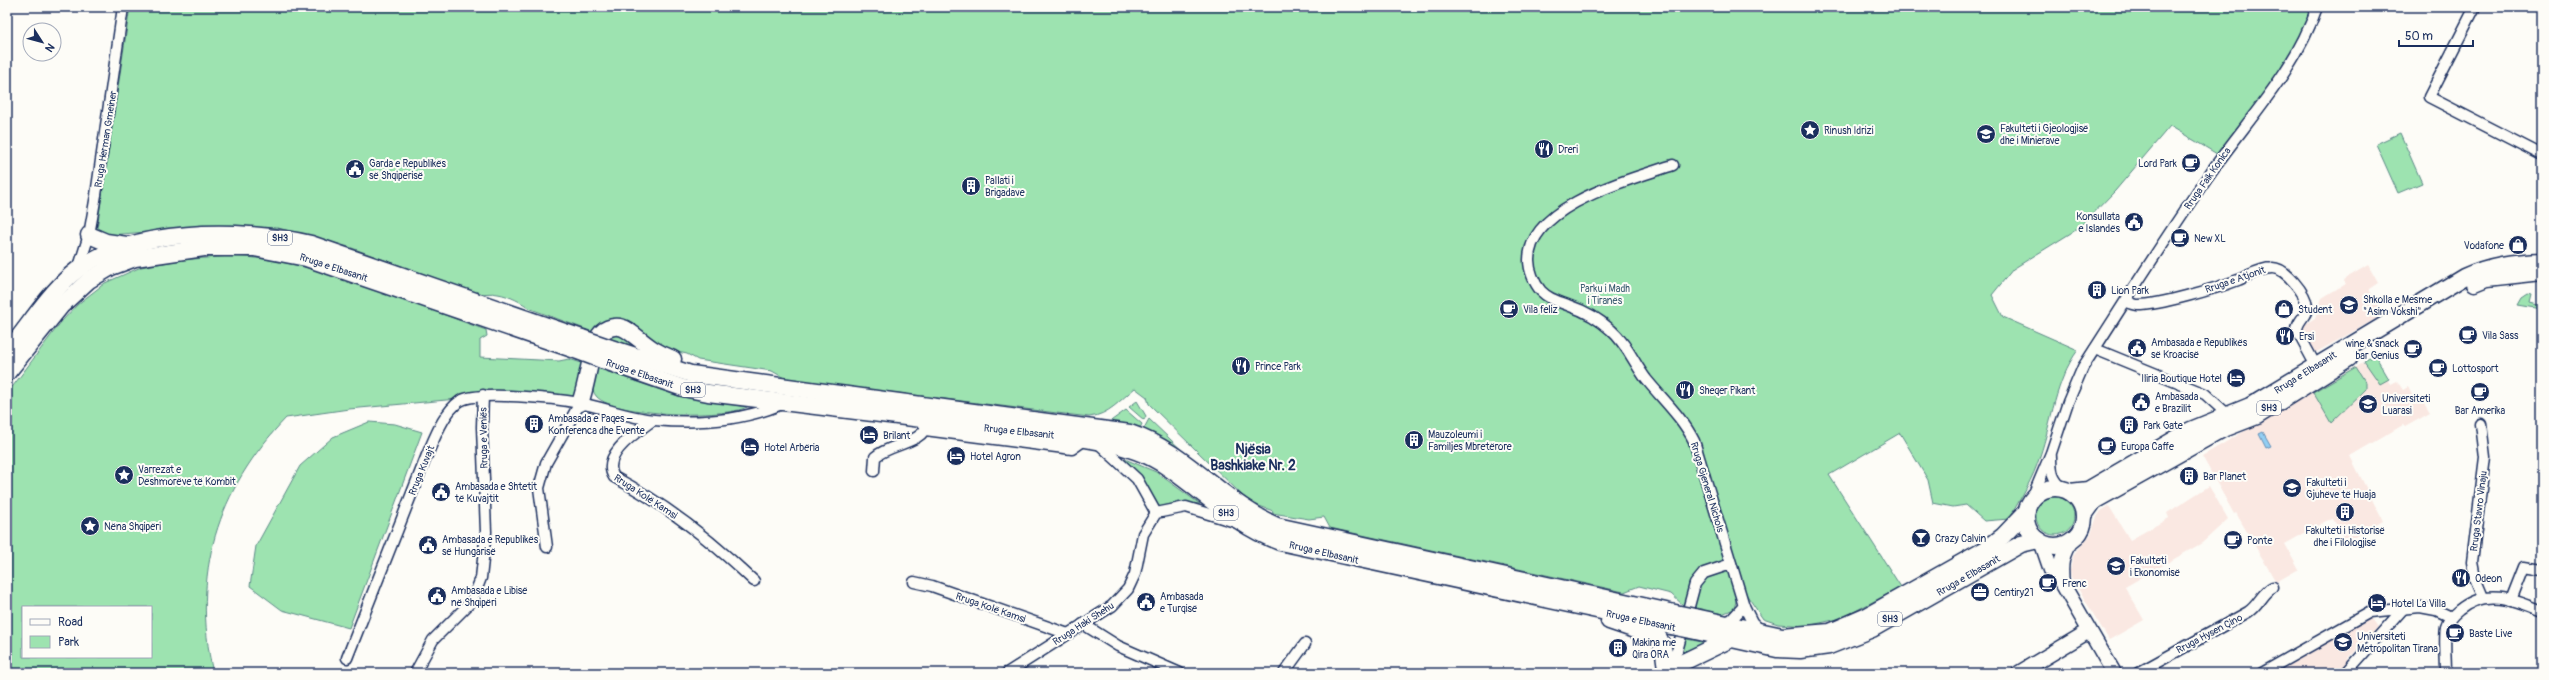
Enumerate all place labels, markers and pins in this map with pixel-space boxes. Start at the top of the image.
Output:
place icon: Rinush Idrizi [1799,119,1821,141]
school or university icon: Fakulteti i Gjeologjisë dhe i Minierave [1975,123,1997,145]
place label: Fakulteti i Gjeologjisë dhe i Minierave [2000,123,2088,147]
place label: Rinush Idrizi [1824,125,1874,137]
restaurant icon: Dreri [1533,138,1555,160]
place label: Dreri [1558,144,1578,156]
cafe icon: Lord Park [2180,152,2202,174]
public building icon: Garda e Republikës së Shqipërisë [344,158,366,180]
place label: Garda e Republikës së Shqipërisë [369,158,447,182]
place label: Lord Park [2138,158,2178,170]
building icon: Pallati i Brigadave [960,175,982,197]
place label: Pallati i Brigadave [985,175,1025,199]
place label: Konsullata e Islandës [2076,211,2121,235]
public building icon: Konsullata e Islandës [2123,211,2145,233]
cafe icon: New XL [2169,227,2191,249]
place label: New XL [2194,233,2226,245]
shop icon: Vodafone [2507,234,2529,256]
place label: Vodafone [2464,240,2504,252]
building icon: Lion Park [2086,279,2108,301]
place label: Lion Park [2111,285,2150,297]
school or university icon: Shkolla e Mesme "Asim Vokshi" [2338,294,2360,316]
place label: Shkolla e Mesme "Asim Vokshi" [2363,294,2432,318]
cafe icon: Vila feliz [1498,298,1520,320]
shop icon: Student [2273,298,2295,320]
place label: Vila feliz [1523,304,1558,316]
place label: Student [2298,304,2333,316]
cafe icon: Vila Sass [2457,324,2479,346]
restaurant icon: Ersi [2274,325,2296,347]
place label: Vila Sass [2482,330,2519,342]
place label: Ersi [2299,331,2314,343]
public building icon: Ambasada e Republikës së Kroacisë [2126,337,2148,359]
place label: Ambasada e Republikës së Kroacisë [2151,337,2248,361]
place label: wine & snack bar Genius [2345,338,2400,362]
cafe icon: wine & snack bar Genius [2402,338,2424,360]
restaurant icon: Prince Park [1230,355,1252,377]
cafe icon: Lottosport [2427,357,2449,379]
place label: Prince Park [1255,361,1302,373]
place label: Lottosport [2452,363,2500,375]
hotel icon: Iliria Boutique Hotel [2225,367,2247,389]
place label: Iliria Boutique Hotel [2141,373,2222,385]
restaurant icon: Sheqer Pikant [1674,379,1696,401]
cafe icon: Bar Amerika [2469,381,2491,403]
place label: Sheqer Pikant [1699,385,1756,397]
public building icon: Ambasada e Brazilit [2130,391,2152,413]
place label: Ambasada e Brazilit [2155,391,2199,415]
school or university icon: Universiteti Luarasi [2357,393,2379,415]
place label: Universiteti Luarasi [2382,393,2431,417]
place label: Bar Amerika [2455,405,2506,417]
building icon: Ambasada e Paqes – Konferenca dhe Evente [523,413,545,435]
place label: Ambasada e Paqes – Konferenca dhe Evente [548,413,645,437]
building icon: Park Gate [2118,414,2140,436]
place label: Park Gate [2143,420,2183,432]
hotel icon: Brilant [858,424,880,446]
building icon: Mauzoleumi i Familjes Mbretërore [1403,429,1425,451]
place label: Mauzoleumi i Familjes Mbretërore [1428,429,1512,453]
place label: Brilant [883,430,911,442]
cafe icon: Europa Caffe [2096,435,2118,457]
hotel icon: Hotel Arbëria [739,436,761,458]
place label: Europa Caffe [2121,441,2174,453]
place label: Hotel Arbëria [764,442,820,454]
hotel icon: Hotel Agron [945,445,967,467]
place label: Hotel Agron [970,451,1021,463]
place icon: Varrezat e Dëshmorëve të Kombit [113,464,135,486]
place label: Varrezat e Dëshmorëve të Kombit [138,464,237,488]
building icon: Bar Planet [2178,465,2200,487]
place label: Bar Planet [2203,471,2247,483]
school or university icon: Fakulteti i Gjuhëve të Huaja [2281,477,2303,499]
place label: Fakulteti i Gjuhëve të Huaja [2306,477,2376,501]
public building icon: Ambasada e Shtetit të Kuvajtit [430,481,452,503]
place label: Ambasada e Shtetit të Kuvajtit [454,481,538,505]
building icon: Fakulteti i Historisë dhe i Filologjisë [2334,501,2356,523]
place icon: Nëna Shqipëri [79,515,101,537]
place label: Nëna Shqipëri [104,521,161,533]
place label: Fakulteti i Historisë dhe i Filologjisë [2305,525,2385,549]
bar icon: Crazy Calvin [1910,527,1932,549]
cafe icon: Ponte [2222,529,2244,551]
place label: Crazy Calvin [1935,533,1986,545]
public building icon: Ambasada e Republikës së Hungarisë [417,534,439,556]
place label: Ambasada e Republikës së Hungarisë [442,534,539,558]
place label: Ponte [2247,535,2272,547]
school or university icon: Fakulteti i Ekonomisë [2105,555,2127,577]
place label: Fakulteti i Ekonomisë [2130,555,2180,579]
restaurant icon: Odeon [2450,567,2472,589]
cafe icon: Frenc [2037,572,2059,594]
place label: Odeon [2475,573,2503,585]
place label: Frenc [2062,578,2087,590]
office icon: Centiry21 [1969,581,1991,603]
public building icon: Ambasada e Libisë në Shqipëri [426,585,448,607]
place label: Ambasada e Libisë në Shqipëri [451,585,528,609]
place label: Centiry21 [1994,587,2034,599]
public building icon: Ambasada e Turqisë [1135,591,1157,613]
place label: Ambasada e Turqisë [1160,591,1204,615]
hotel icon: Hotel La Villa [2366,592,2388,614]
place label: Hotel La Villa [2391,598,2446,610]
cafe icon: Baste Live [2444,622,2466,644]
place label: Baste Live [2469,628,2512,640]
school or university icon: Universiteti Metropolitan Tirana [2332,631,2354,653]
place label: Universiteti Metropolitan Tirana [2357,631,2438,655]
building icon: Makina me Qira ORA [1607,637,1629,659]
place label: Makina me Qira ORA [1632,637,1676,661]

